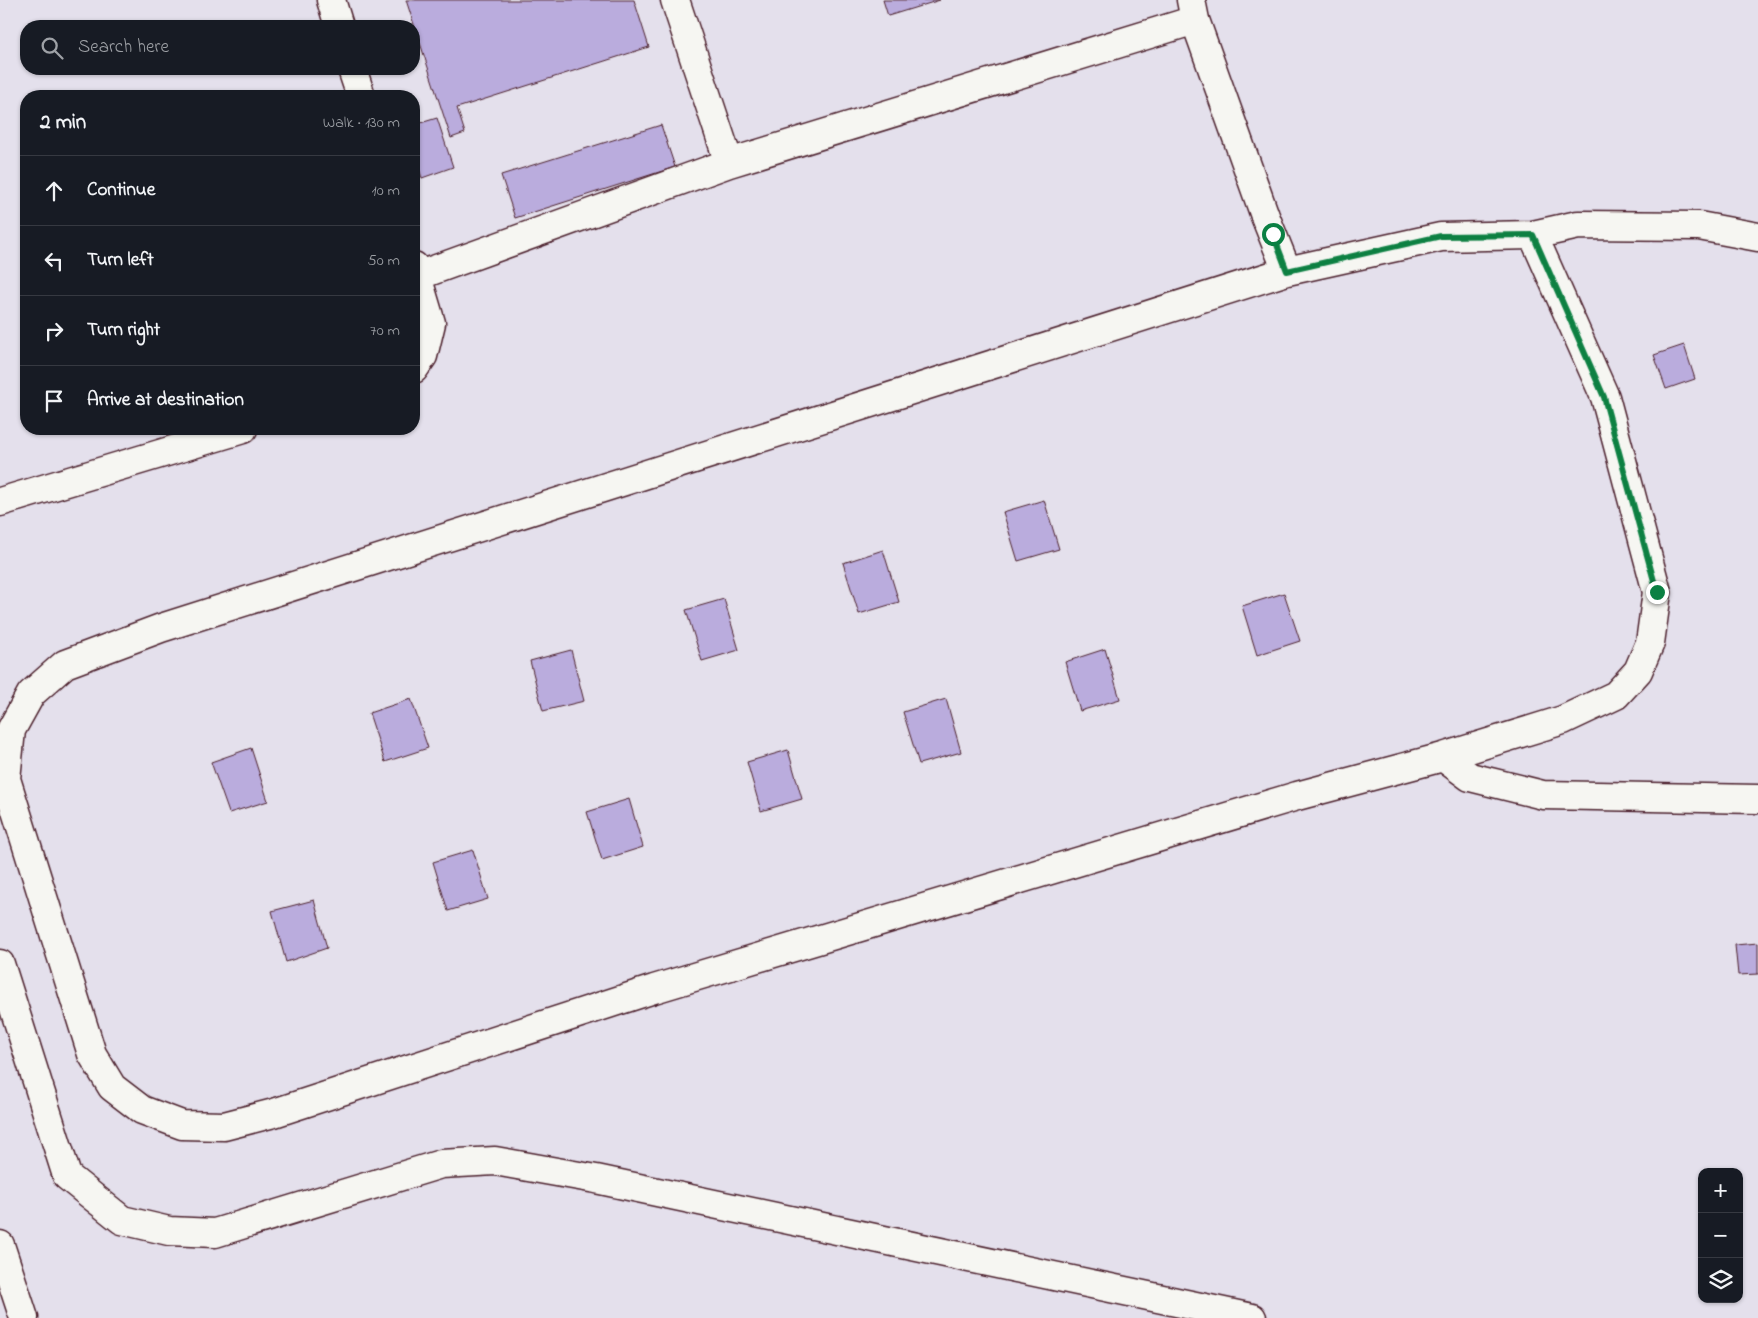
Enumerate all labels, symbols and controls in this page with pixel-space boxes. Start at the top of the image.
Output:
search box [20,20,420,75]
icon: search [38,34,66,62]
text: Search here [78,34,169,61]
text: 2 min [40,108,86,138]
text: Walk · 130 m [323,111,400,135]
icon: ahead [40,177,68,205]
text: Continue [87,177,155,204]
text: 10 m [372,179,400,203]
route start [1262,223,1285,246]
icon: left [40,247,68,275]
text: Turn left [87,247,154,274]
text: 50 m [368,249,400,273]
icon: right [40,317,68,345]
text: Turn right [87,317,160,344]
text: 70 m [370,319,400,343]
icon: arrive [40,387,68,415]
text: Arrive at destination [87,387,244,414]
route end [1646,581,1669,604]
map controls [1698,1168,1743,1303]
button: + [1698,1168,1743,1213]
button: − [1698,1213,1743,1258]
button: layers [1698,1258,1743,1303]

